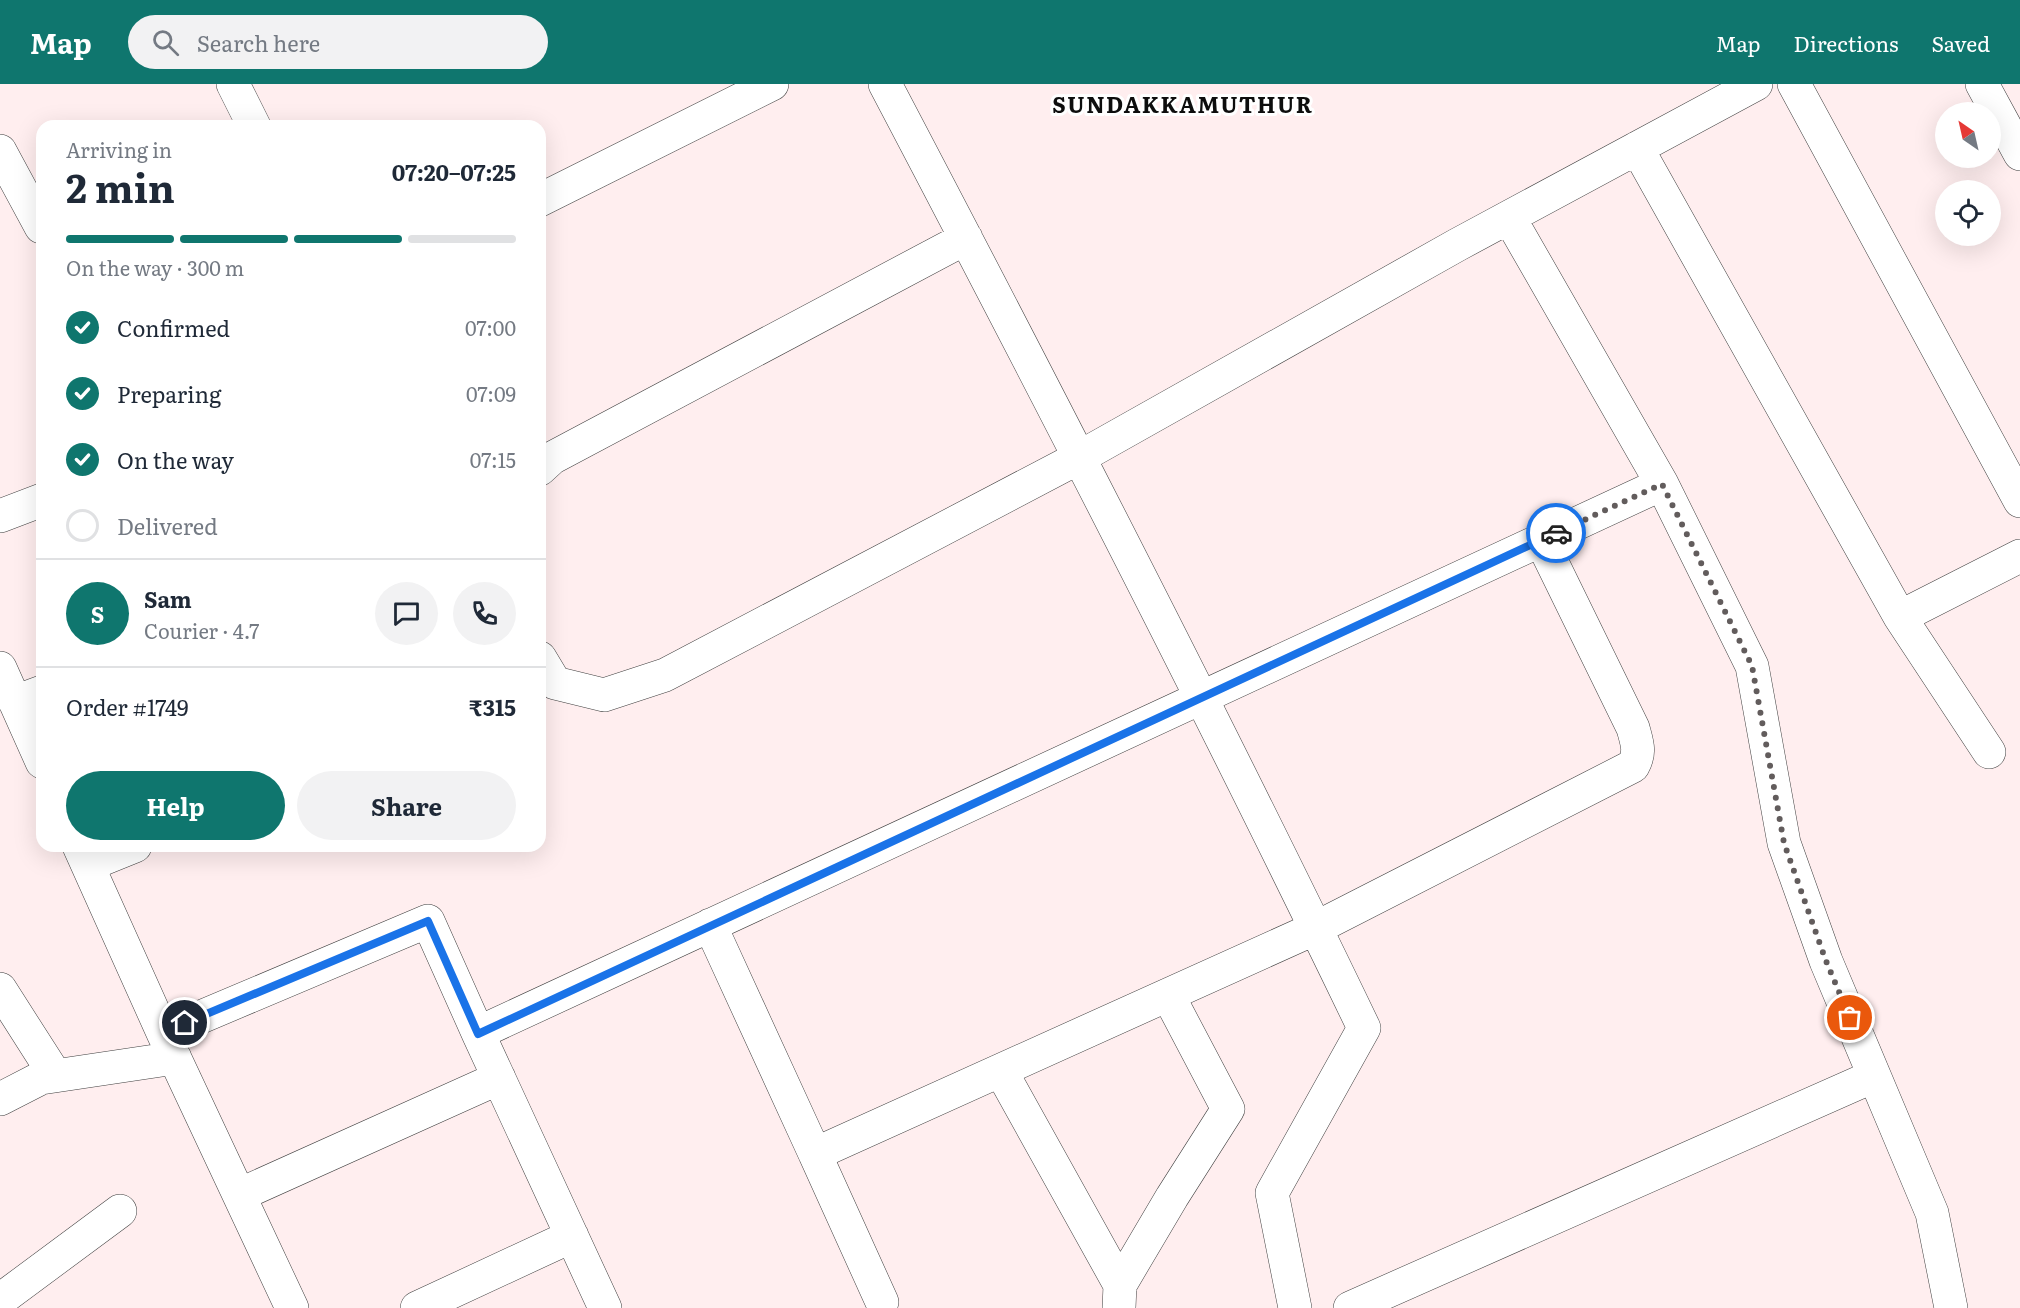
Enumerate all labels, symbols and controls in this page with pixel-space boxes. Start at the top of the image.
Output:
search box [128,15,548,69]
text: Map [30,21,92,63]
icon: search [149,26,182,59]
text: Search here [197,26,320,59]
text: Map [1716,27,1761,58]
text: Directions [1794,27,1899,58]
text: Saved [1932,27,1990,58]
district label: SUNDAKKAMUTHUR [1052,87,1314,120]
north arrow [1935,102,2001,168]
map controls [1935,102,2001,246]
text: Arriving in [66,134,172,164]
text: 07:20–07:25 [392,155,516,188]
text: 2 min [66,157,175,215]
button: locate [1935,180,2001,246]
text: On the way · 300 m [66,252,244,282]
icon: check [66,311,99,344]
text: Confirmed [117,311,230,344]
text: 07:00 [465,312,516,342]
icon: check [66,377,99,410]
text: Preparing [117,377,221,410]
text: 07:09 [466,378,516,408]
icon: check [66,443,99,476]
text: On the way [117,443,234,476]
text: 07:15 [470,444,516,474]
courier [1526,503,1586,563]
text: Delivered [117,509,218,542]
icon: car [1540,517,1573,550]
text: Sam [144,582,192,615]
button: chat [375,582,438,645]
button: phone [453,582,516,645]
text: S [91,597,104,630]
text: Courier · 4.7 [144,615,259,645]
text: Order #1749 [66,690,189,723]
text: ₹315 [469,690,516,723]
button: Help [66,771,285,840]
button: Share [297,771,516,840]
pin [1824,992,1875,1043]
pin [159,997,210,1048]
icon: bag [1833,1001,1866,1034]
icon: home [168,1006,201,1039]

